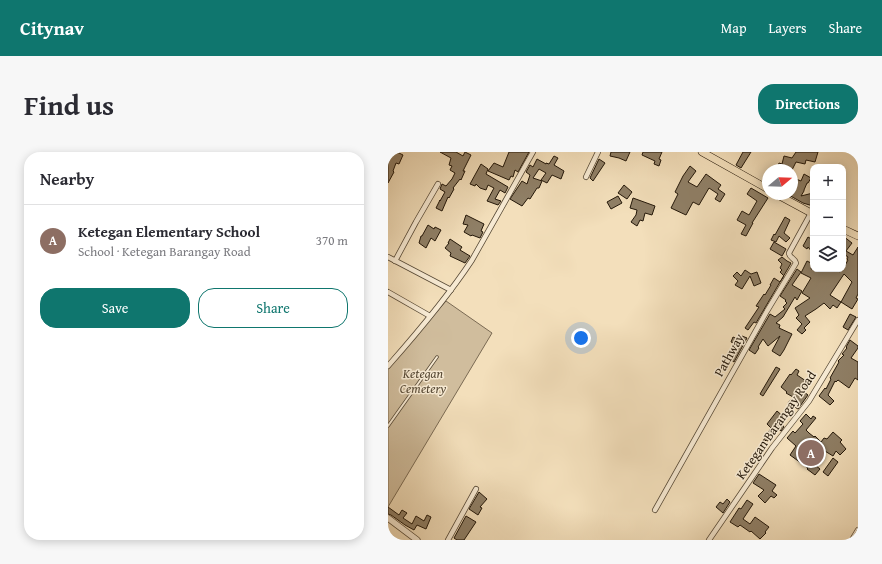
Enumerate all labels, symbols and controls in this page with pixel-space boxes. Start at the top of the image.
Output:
text: Citynav [20,14,84,42]
text: Map [721,18,747,38]
text: Layers [769,18,807,38]
text: Share [829,18,862,38]
text: Find us [24,84,114,125]
button: Directions [758,84,858,124]
north arrow [762,164,798,200]
map controls [810,164,846,272]
button: + [810,164,846,200]
text: Nearby [40,166,94,191]
button: − [810,200,846,236]
text: Ketegan Elementary School [78,221,260,242]
text: A [49,231,57,250]
text: 370 m [316,231,348,250]
button: layers [810,236,846,272]
text: School · Ketegan Barangay Road [78,242,251,261]
button: Save [40,288,190,328]
button: Share [198,288,348,328]
your location [571,328,591,348]
street label: Pathway [709,330,749,380]
park label: Ketegan Cemetery [400,364,446,398]
street label: Ketegan Barangay Road [731,367,821,483]
pin: A [798,438,824,468]

